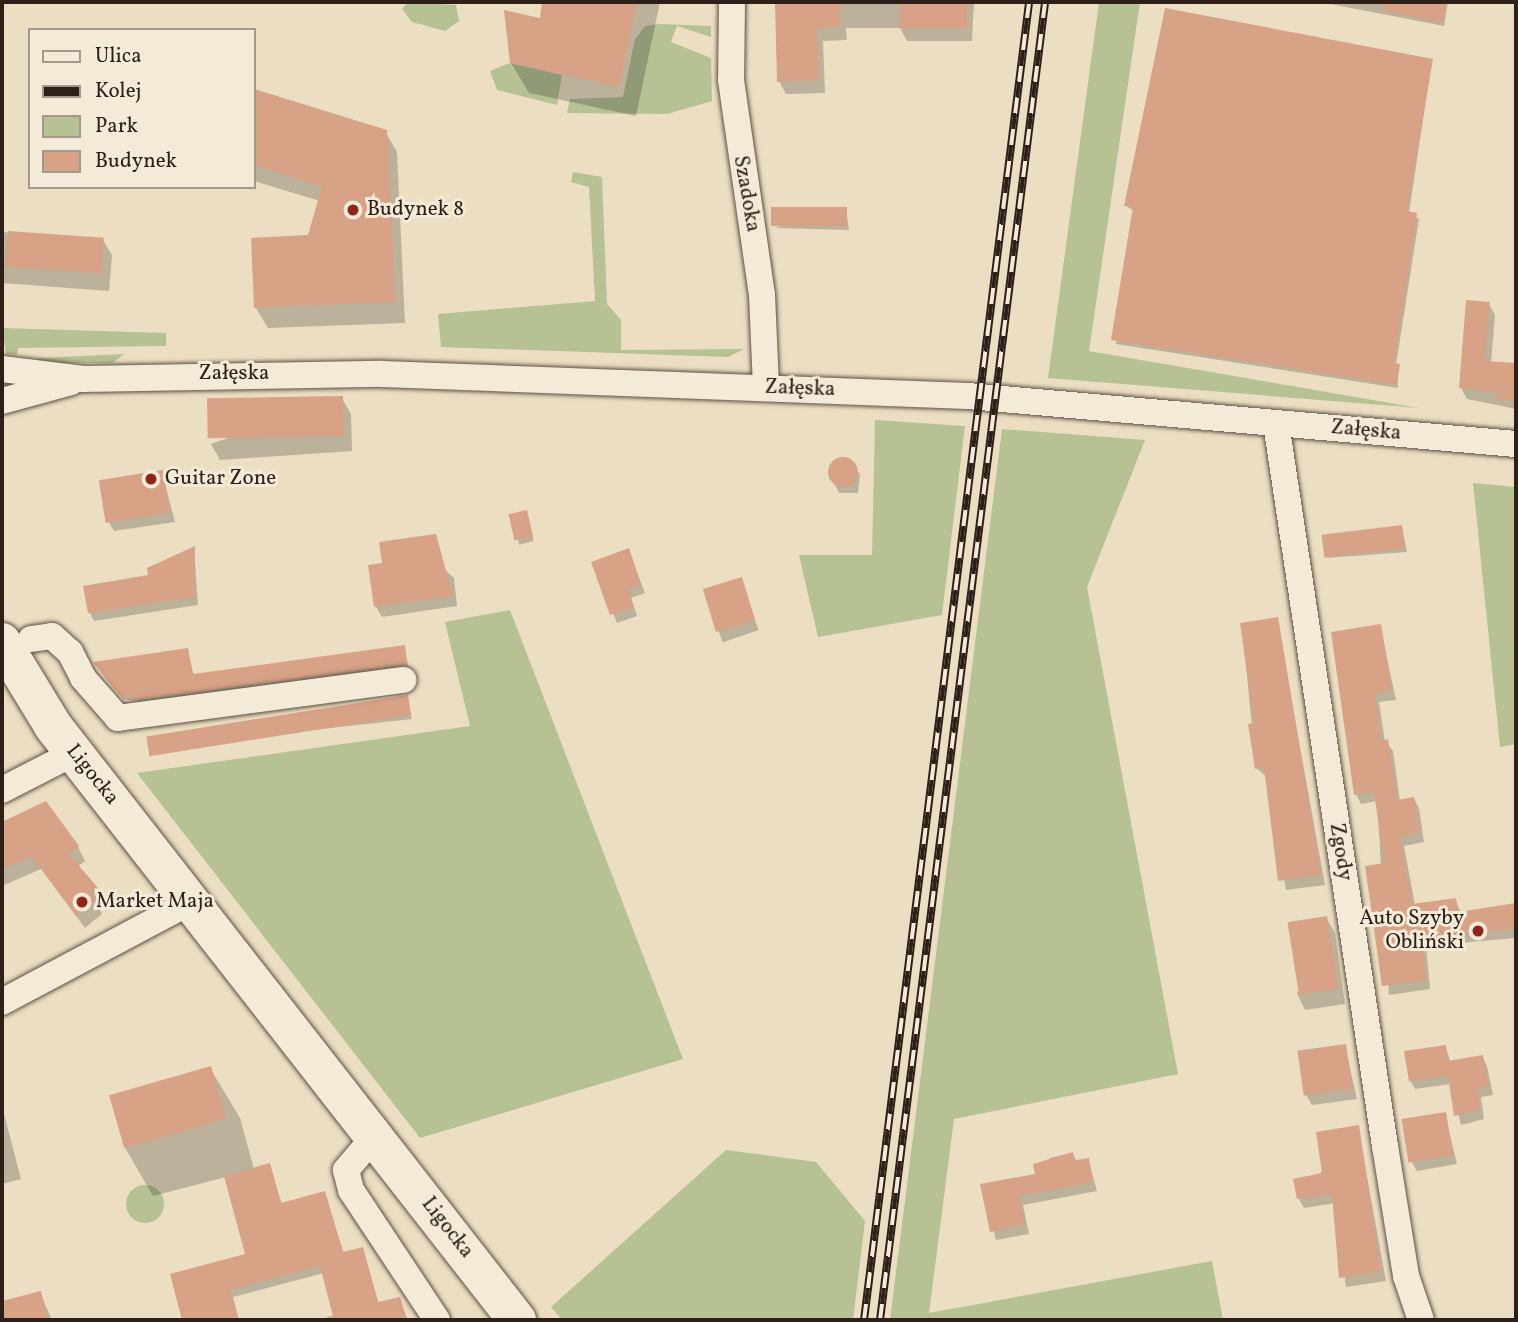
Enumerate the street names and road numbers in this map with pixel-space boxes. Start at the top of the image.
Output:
street label: Szadoka [727,154,765,234]
street label: Załęska [199,361,269,387]
street label: Załęska [764,375,836,403]
street label: Załęska [1330,415,1402,447]
street label: Ligocka [60,740,124,810]
street label: Zgody [1323,821,1357,883]
street label: Ligocka [415,1192,479,1264]

